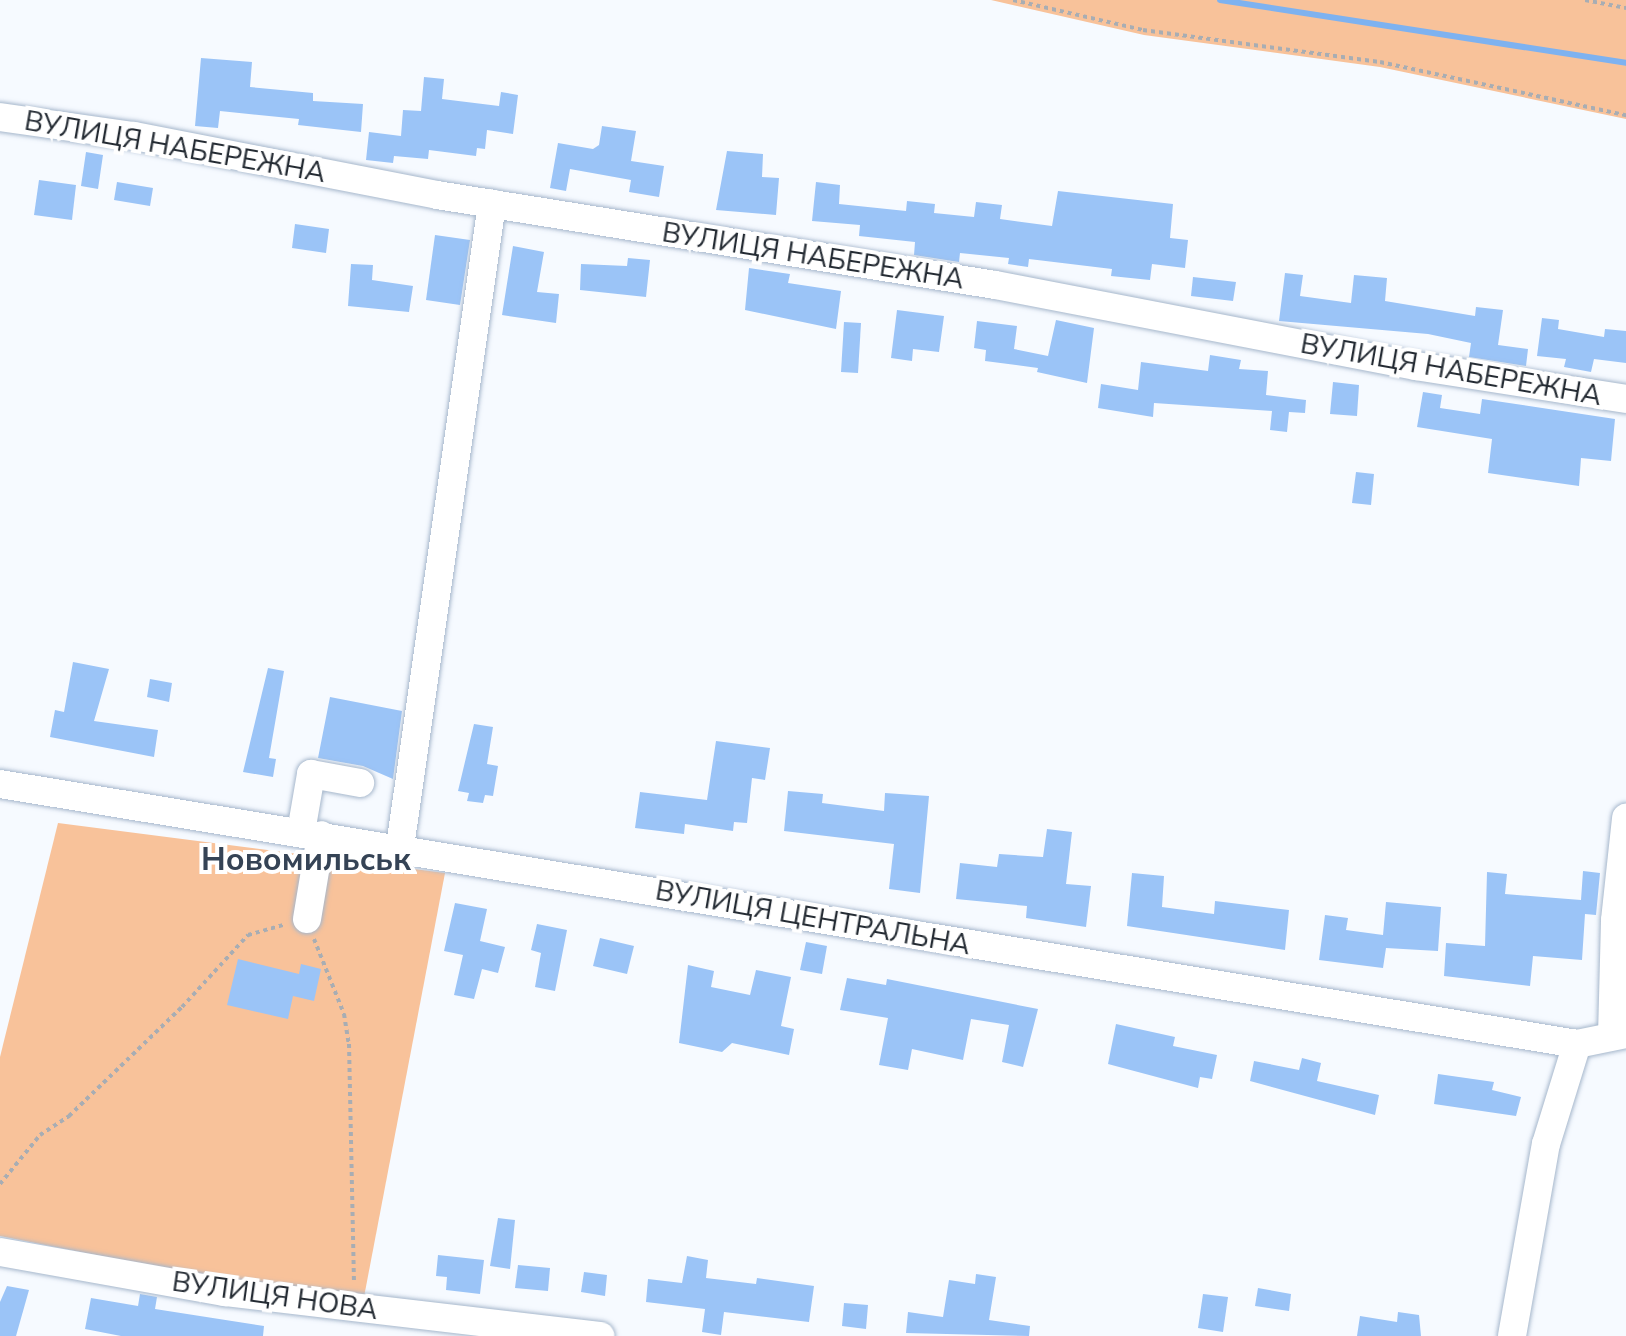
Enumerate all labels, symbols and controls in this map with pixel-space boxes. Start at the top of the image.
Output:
street label: ВУЛИЦЯ НАБЕРЕЖНА [22,104,328,190]
street label: ВУЛИЦЯ НАБЕРЕЖНА [660,216,966,296]
street label: ВУЛИЦЯ НАБЕРЕЖНА [1298,327,1604,413]
district label: Новомильськ [201,841,411,879]
street label: ВУЛИЦЯ ЦЕНТРАЛЬНА [653,874,973,962]
street label: ВУЛИЦЯ НОВА [170,1265,380,1327]

